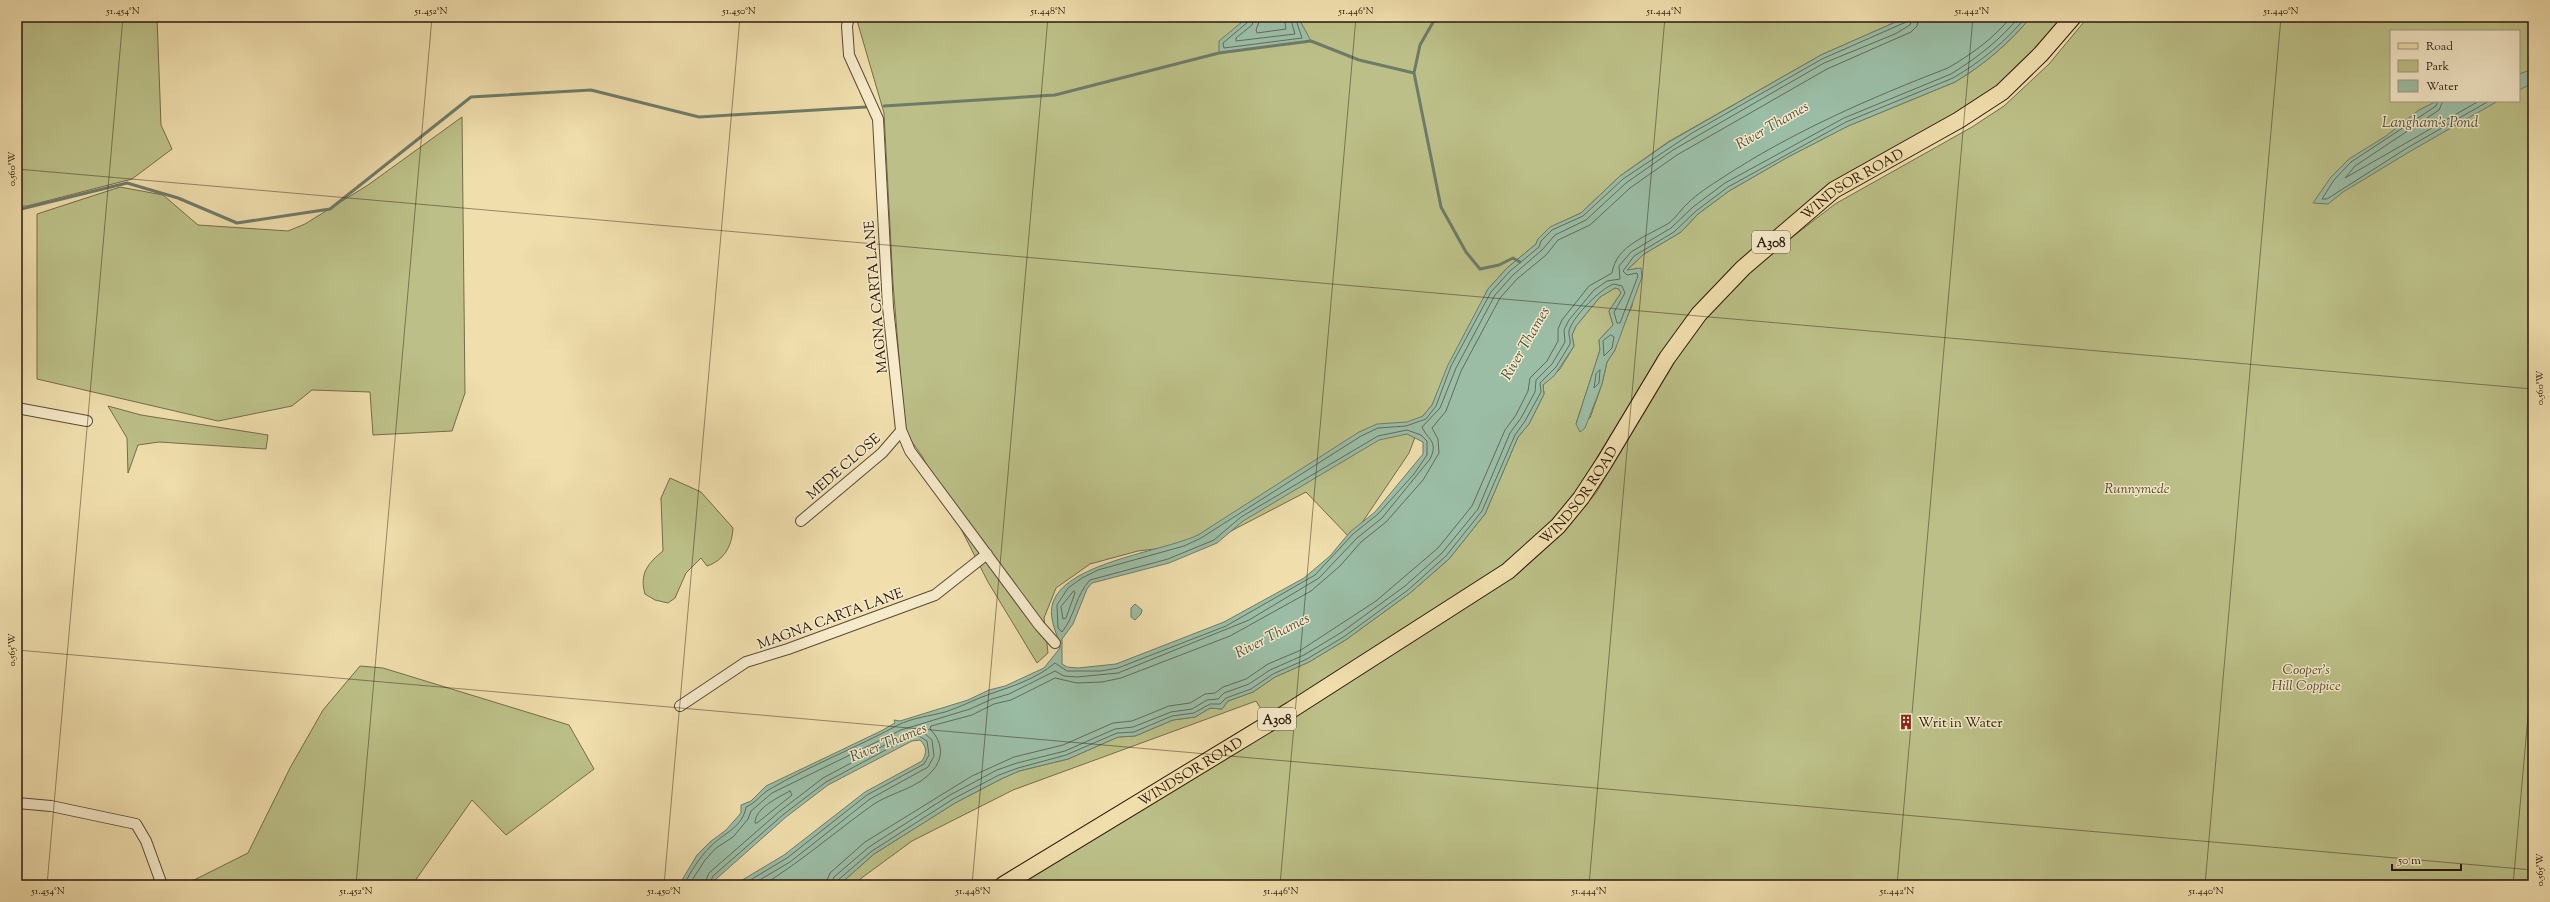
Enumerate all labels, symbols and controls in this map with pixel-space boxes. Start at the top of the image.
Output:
text: 51.454°N [105,4,140,19]
text: 51.452°N [414,4,447,19]
text: 51.450°N [721,4,756,19]
text: 51.448°N [1030,4,1066,19]
text: 51.446°N [1338,4,1373,19]
text: 51.444°N [1646,4,1681,19]
text: 51.442°N [1954,4,1989,19]
text: 51.440°N [2263,4,2299,19]
legend [2390,30,2520,102]
text: Road [2426,38,2453,56]
text: Park [2426,58,2449,76]
text: Water [2426,78,2459,96]
water label: River Thames [1732,97,1813,156]
water label: Langham's Pond [2382,113,2479,134]
street label: WINDSOR ROAD [1798,145,1908,226]
text: 0.560°W [5,152,20,186]
street label: MAGNA CARTA LANE [860,219,894,374]
road number: A308 [1752,231,1790,253]
water label: River Thames [1497,303,1556,384]
text: 0.560°W [2533,371,2548,405]
street label: MEDE CLOSE [803,429,886,505]
street label: WINDSOR ROAD [1536,443,1624,550]
park label: Runnymede [2105,480,2170,500]
street label: MAGNA CARTA LANE [755,584,907,656]
water label: River Thames [1232,609,1314,664]
text: 0.565°W [5,633,20,667]
park label: Cooper's Hill Coppice [2271,661,2341,697]
road number: A308 [1258,708,1296,730]
building icon: Writ in Water [1897,713,1915,731]
place label: Writ in Water [1918,714,2003,734]
water label: River Thames [847,718,930,768]
street label: WINDSOR ROAD [1135,733,1247,812]
scale bar [2392,846,2461,872]
text: 50 m [2397,852,2421,870]
text: 0.565°W [2533,853,2548,887]
text: 51.454°N [30,884,65,899]
text: 51.452°N [339,884,372,899]
text: 51.450°N [646,884,681,899]
text: 51.448°N [955,884,991,899]
text: 51.446°N [1263,884,1298,899]
text: 51.444°N [1571,884,1606,899]
text: 51.442°N [1879,884,1914,899]
text: 51.440°N [2188,884,2224,899]

